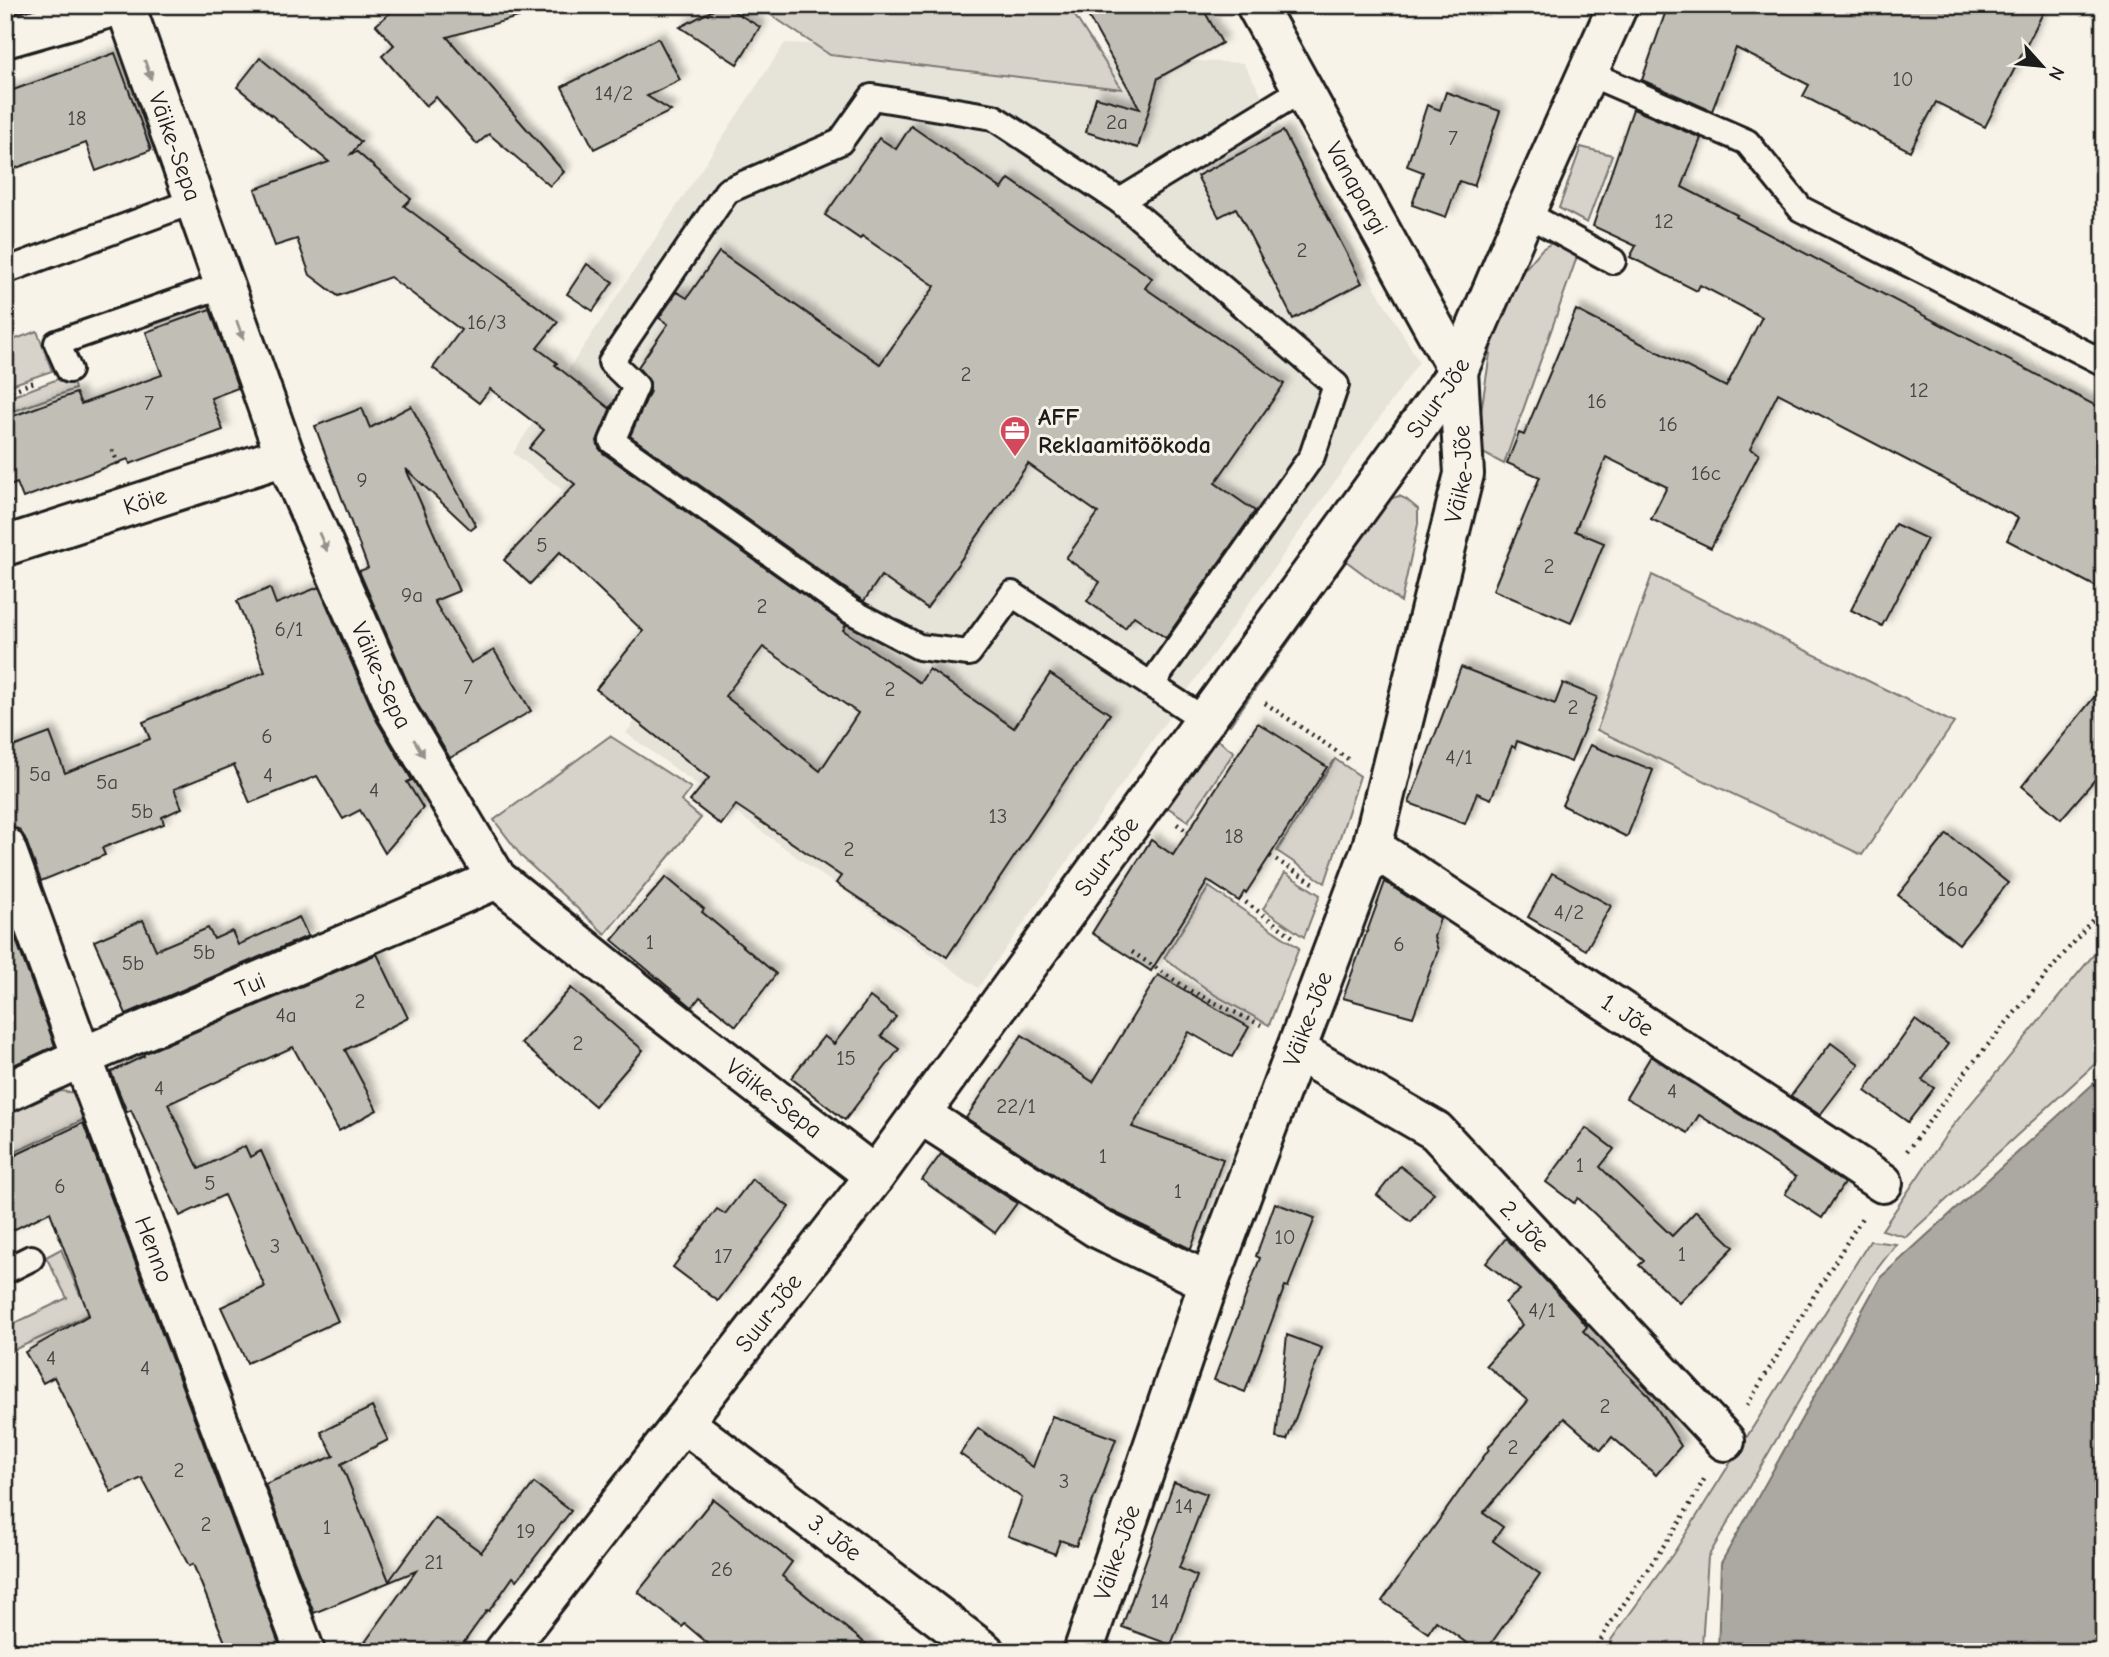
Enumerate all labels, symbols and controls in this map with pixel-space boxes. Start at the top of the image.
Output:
north arrow [2008,32,2078,102]
one-way arrow [143,59,154,80]
text: N [2044,63,2069,84]
house number: 10 [1892,67,1914,91]
house number: 14/2 [595,81,633,105]
street label: Väike-Sepa [143,88,207,205]
house number: 18 [67,106,87,130]
house number: 2a [1106,110,1128,134]
house number: 7 [1448,126,1458,150]
street label: Vanapargi [1320,137,1394,239]
house number: 12 [1654,209,1674,233]
house number: 2 [1297,238,1307,262]
house number: 16/3 [467,310,507,334]
one-way arrow [235,320,246,341]
street label: Suur-Jõe [1400,354,1476,443]
house number: 2 [961,362,971,386]
house number: 12 [1909,378,1929,402]
house number: 16 [1587,389,1607,413]
house number: 7 [144,391,154,415]
place label: AFF Reklaamitöökoda [1038,403,1211,459]
house number: 16 [1658,412,1678,436]
office icon: AFF Reklaamitöökoda [998,414,1032,458]
street label: Väike-Jõe [1438,424,1478,526]
house number: 16c [1691,461,1721,485]
house number: 9 [356,468,368,492]
street label: Köie [120,481,170,521]
one-way arrow [317,532,329,552]
house number: 5 [536,533,548,557]
house number: 2 [1544,554,1554,578]
house number: 9a [401,583,423,607]
house number: 2 [757,594,767,618]
house number: 6/1 [275,617,303,641]
street label: Väike-Sepa [345,618,418,734]
house number: 7 [463,675,473,699]
house number: 2 [885,677,895,701]
house number: 2 [1568,695,1578,719]
house number: 6 [261,724,273,748]
one-way arrow [412,739,425,758]
house number: 4/1 [1445,745,1473,769]
house number: 5a [29,762,51,786]
house number: 4 [263,763,273,787]
house number: 5a [96,770,118,794]
house number: 4 [369,778,379,802]
house number: 5b [131,799,153,823]
house number: 13 [989,804,1007,828]
street label: Suur-Jõe [1068,811,1145,902]
house number: 18 [1224,824,1244,848]
house number: 2 [844,837,854,861]
house number: 16a [1938,877,1968,901]
house number: 4/2 [1554,900,1584,924]
house number: 1 [646,930,654,954]
house number: 6 [1393,932,1405,956]
house number: 5b [193,940,215,964]
house number: 5b [122,951,144,975]
street label: Tui [231,966,270,1004]
street label: Väike-Jõe [1277,967,1338,1070]
street label: 1. Jõe [1596,988,1659,1042]
house number: 2 [355,989,365,1013]
house number: 4a [276,1003,297,1027]
house number: 2 [573,1031,583,1055]
house number: 15 [836,1046,856,1070]
street label: Väike-Sepa [721,1052,828,1144]
house number: 4 [154,1076,164,1100]
house number: 4 [1667,1079,1677,1103]
house number: 22/1 [996,1094,1036,1118]
house number: 1 [1099,1144,1107,1168]
house number: 1 [1576,1153,1584,1177]
house number: 5 [204,1171,216,1195]
house number: 6 [54,1174,66,1198]
house number: 1 [1174,1179,1182,1203]
street label: 2. Jõe [1494,1195,1556,1258]
street label: Henno [129,1212,179,1286]
house number: 10 [1274,1225,1296,1249]
house number: 3 [270,1234,280,1258]
house number: 1 [1678,1242,1686,1266]
house number: 17 [714,1244,732,1268]
street label: Suur-Jõe [729,1268,808,1358]
house number: 4/1 [1528,1298,1556,1322]
house number: 4 [46,1346,56,1370]
house number: 4 [140,1356,150,1380]
house number: 2 [1600,1394,1610,1418]
house number: 2 [1508,1435,1518,1459]
house number: 2 [174,1458,184,1482]
house number: 3 [1059,1469,1069,1493]
house number: 14 [1175,1494,1193,1518]
street label: Väike-Jõe [1088,1501,1146,1604]
street label: 3. Jõe [803,1509,867,1567]
house number: 2 [201,1512,211,1536]
house number: 1 [323,1515,331,1539]
house number: 19 [516,1519,536,1543]
house number: 21 [424,1550,444,1574]
house number: 26 [711,1557,733,1581]
house number: 14 [1151,1589,1169,1613]

